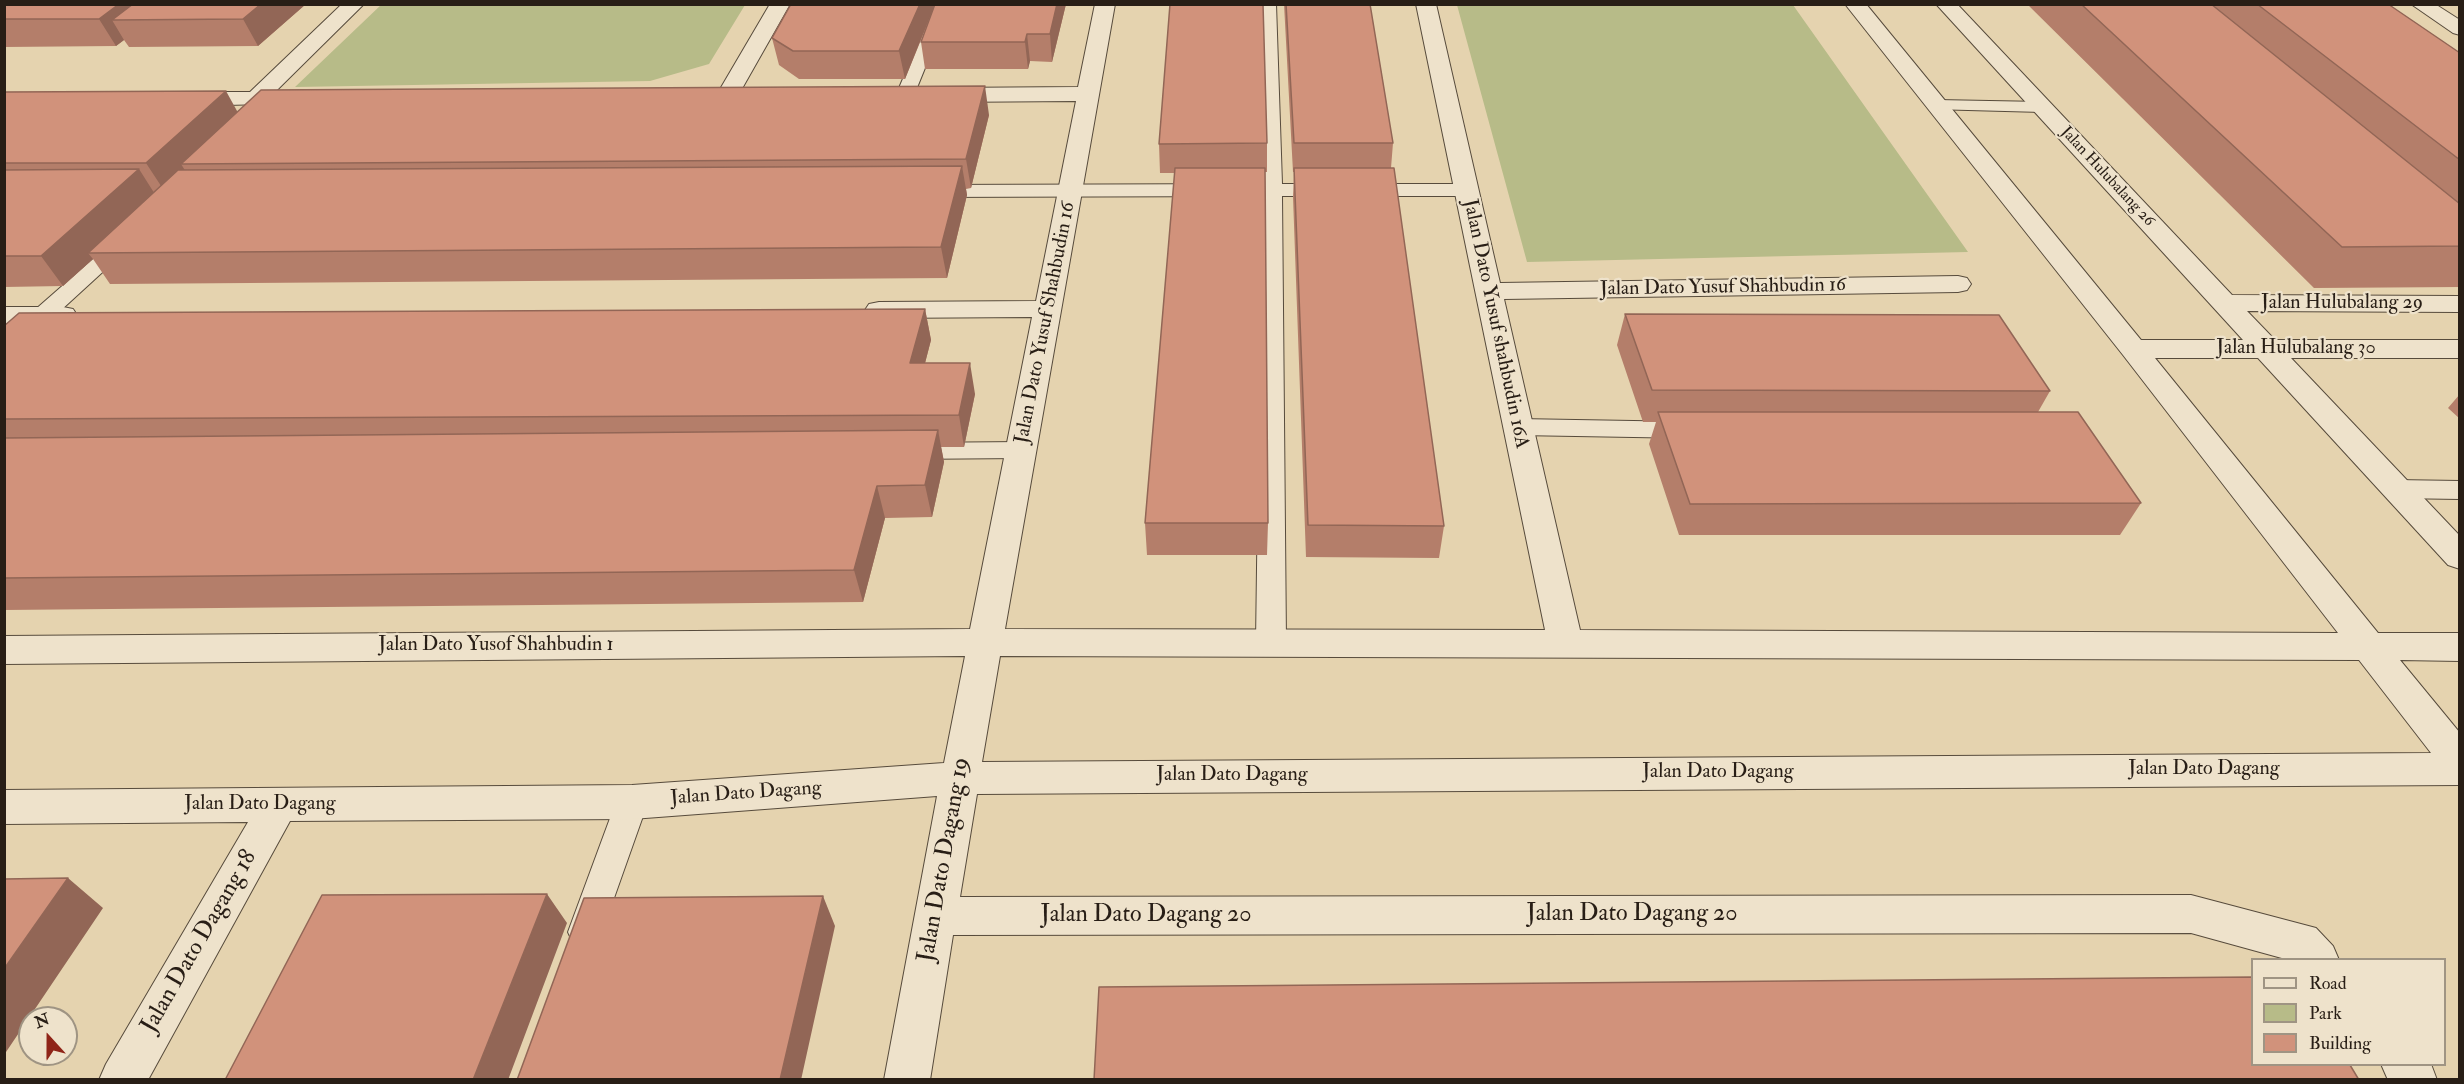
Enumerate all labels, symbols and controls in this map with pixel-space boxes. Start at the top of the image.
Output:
street label: Jalan Hulubalang 26 [2056,123,2158,231]
street label: Jalan Dato Yusuf shahbudin 16A [1457,197,1533,451]
street label: Jalan Dato Yusuf Shahbudin 16 [1011,200,1081,446]
street label: Jalan Dato Yusuf Shahbudin 16 [1600,274,1846,302]
street label: Jalan Hulubalang 29 [2261,292,2423,316]
street label: Jalan Hulubalang 30 [2216,337,2376,361]
street label: Jalan Dato Yusof Shahbudin 1 [378,634,614,658]
street label: Jalan Dato Dagang 19 [913,755,977,965]
street label: Jalan Dato Dagang [2128,758,2280,782]
street label: Jalan Dato Dagang [1642,761,1794,785]
street label: Jalan Dato Dagang [1156,764,1308,788]
street label: Jalan Dato Dagang [670,777,822,811]
street label: Jalan Dato Dagang [184,793,336,817]
street label: Jalan Dato Dagang 18 [136,845,264,1039]
street label: Jalan Dato Dagang 20 [1526,901,1738,929]
street label: Jalan Dato Dagang 20 [1040,902,1252,930]
legend [2251,958,2446,1066]
text: Road [2309,972,2347,995]
text: Park [2309,1002,2342,1025]
north arrow [18,1006,78,1066]
text: N [32,1009,53,1033]
text: Building [2309,1032,2371,1055]

